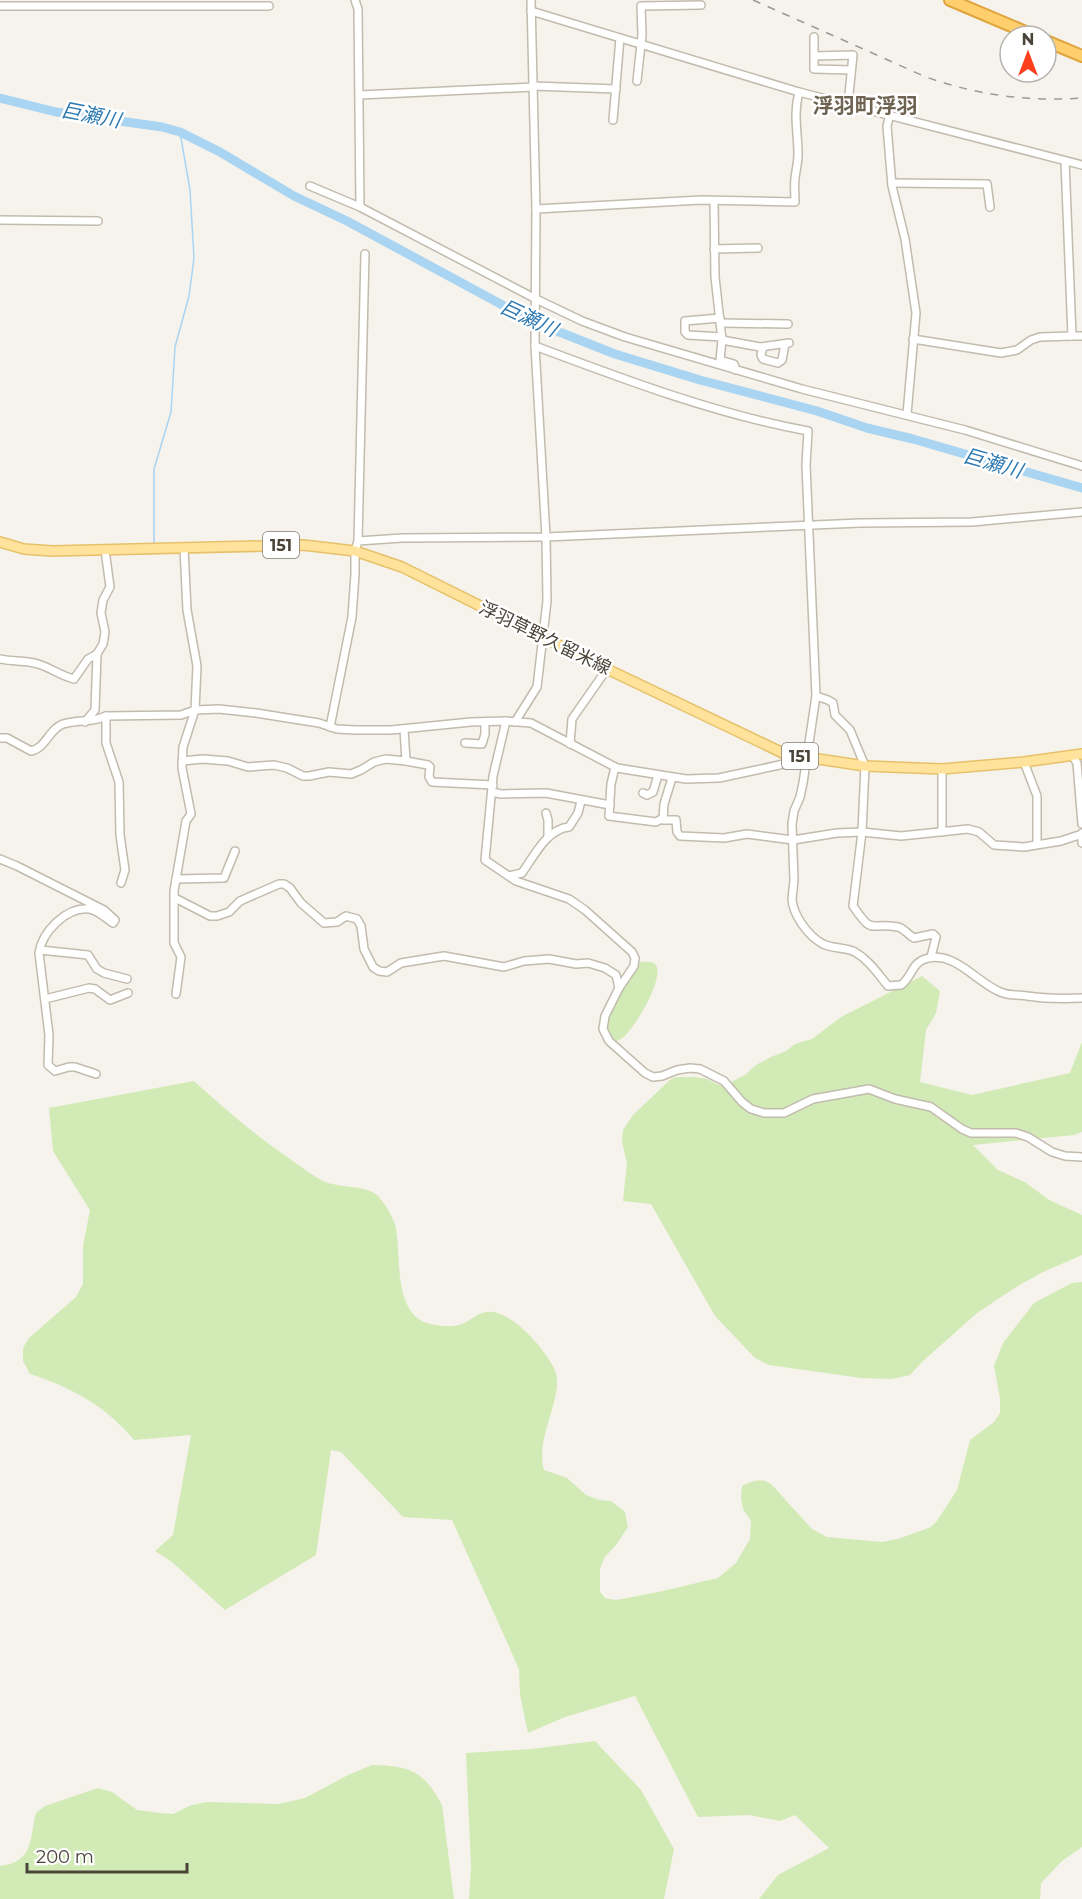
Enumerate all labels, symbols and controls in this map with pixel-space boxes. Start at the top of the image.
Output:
north arrow [998,24,1058,84]
text: N [1022,30,1034,49]
district label: 浮羽町浮羽 [813,93,918,118]
water label: 巨瀬川 [59,97,125,133]
water label: 巨瀬川 [497,294,563,342]
water label: 巨瀬川 [961,443,1027,483]
road number: 151 [263,532,299,558]
street label: 浮羽草野久留米線 [475,597,615,679]
road number: 151 [782,743,818,769]
scale bar [27,1836,188,1874]
text: 200 m [36,1846,94,1868]

